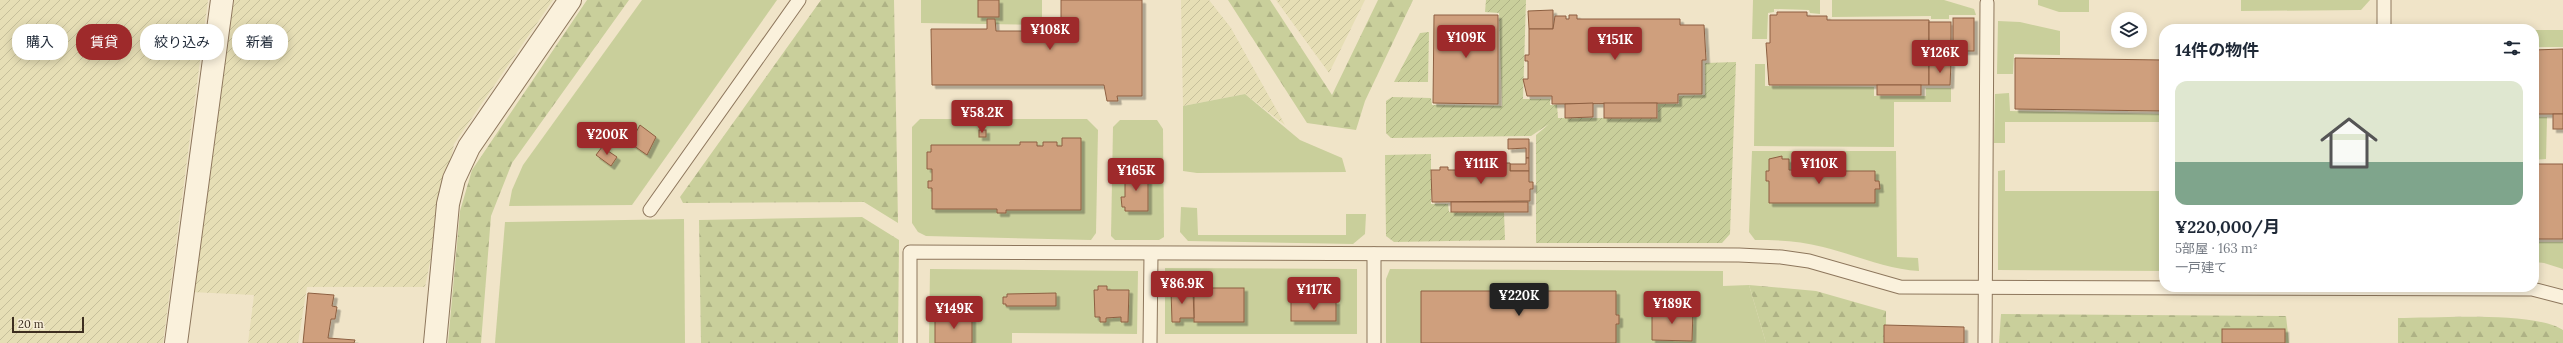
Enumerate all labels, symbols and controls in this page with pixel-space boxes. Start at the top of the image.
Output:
map controls [2111,12,2147,48]
button: layers [2111,12,2147,48]
pin: ¥108K [1022,17,1078,51]
text: ¥108K [1030,21,1070,38]
chip: 購入 [12,24,68,60]
chip: 賃貸 [76,24,132,60]
chip: 絞り込み [140,24,224,60]
chip: 新着 [232,24,288,60]
pin: ¥109K [1438,25,1494,59]
pin: ¥151K [1587,27,1643,61]
text: ¥109K [1446,29,1486,46]
text: ¥151K [1597,31,1633,48]
icon: filters [2501,37,2523,59]
text: 14件の物件 [2175,39,2259,61]
pin: ¥126K [1912,40,1968,74]
text: ¥126K [1921,44,1959,61]
pin: ¥58.2K [949,100,1015,134]
text: ¥58.2K [960,104,1004,121]
icon: home [2313,107,2385,179]
pin: ¥200K [579,122,635,156]
text: ¥200K [586,126,628,143]
pin: ¥111K [1453,151,1509,185]
pin: ¥110K [1791,151,1847,185]
text: ¥111K [1464,155,1498,172]
text: ¥110K [1800,155,1838,172]
pin: ¥165K [1108,158,1164,192]
text: ¥165K [1117,162,1155,179]
text: ¥220,000/月 [2175,216,2280,238]
text: 5部屋 · 163 m² [2175,240,2258,257]
text: 一戸建て [2175,259,2227,276]
pin: ¥86.9K [1149,271,1215,305]
text: ¥86.9K [1160,275,1204,292]
pin: ¥117K [1286,277,1342,311]
text: ¥117K [1296,281,1332,298]
pin: ¥220K [1491,283,1547,317]
text: ¥220K [1499,287,1539,304]
pin: ¥189K [1644,291,1700,325]
text: ¥189K [1653,295,1691,312]
pin: ¥149K [926,296,982,330]
text: ¥149K [935,300,973,317]
scale bar [12,315,84,334]
text: 20 m [18,317,43,331]

